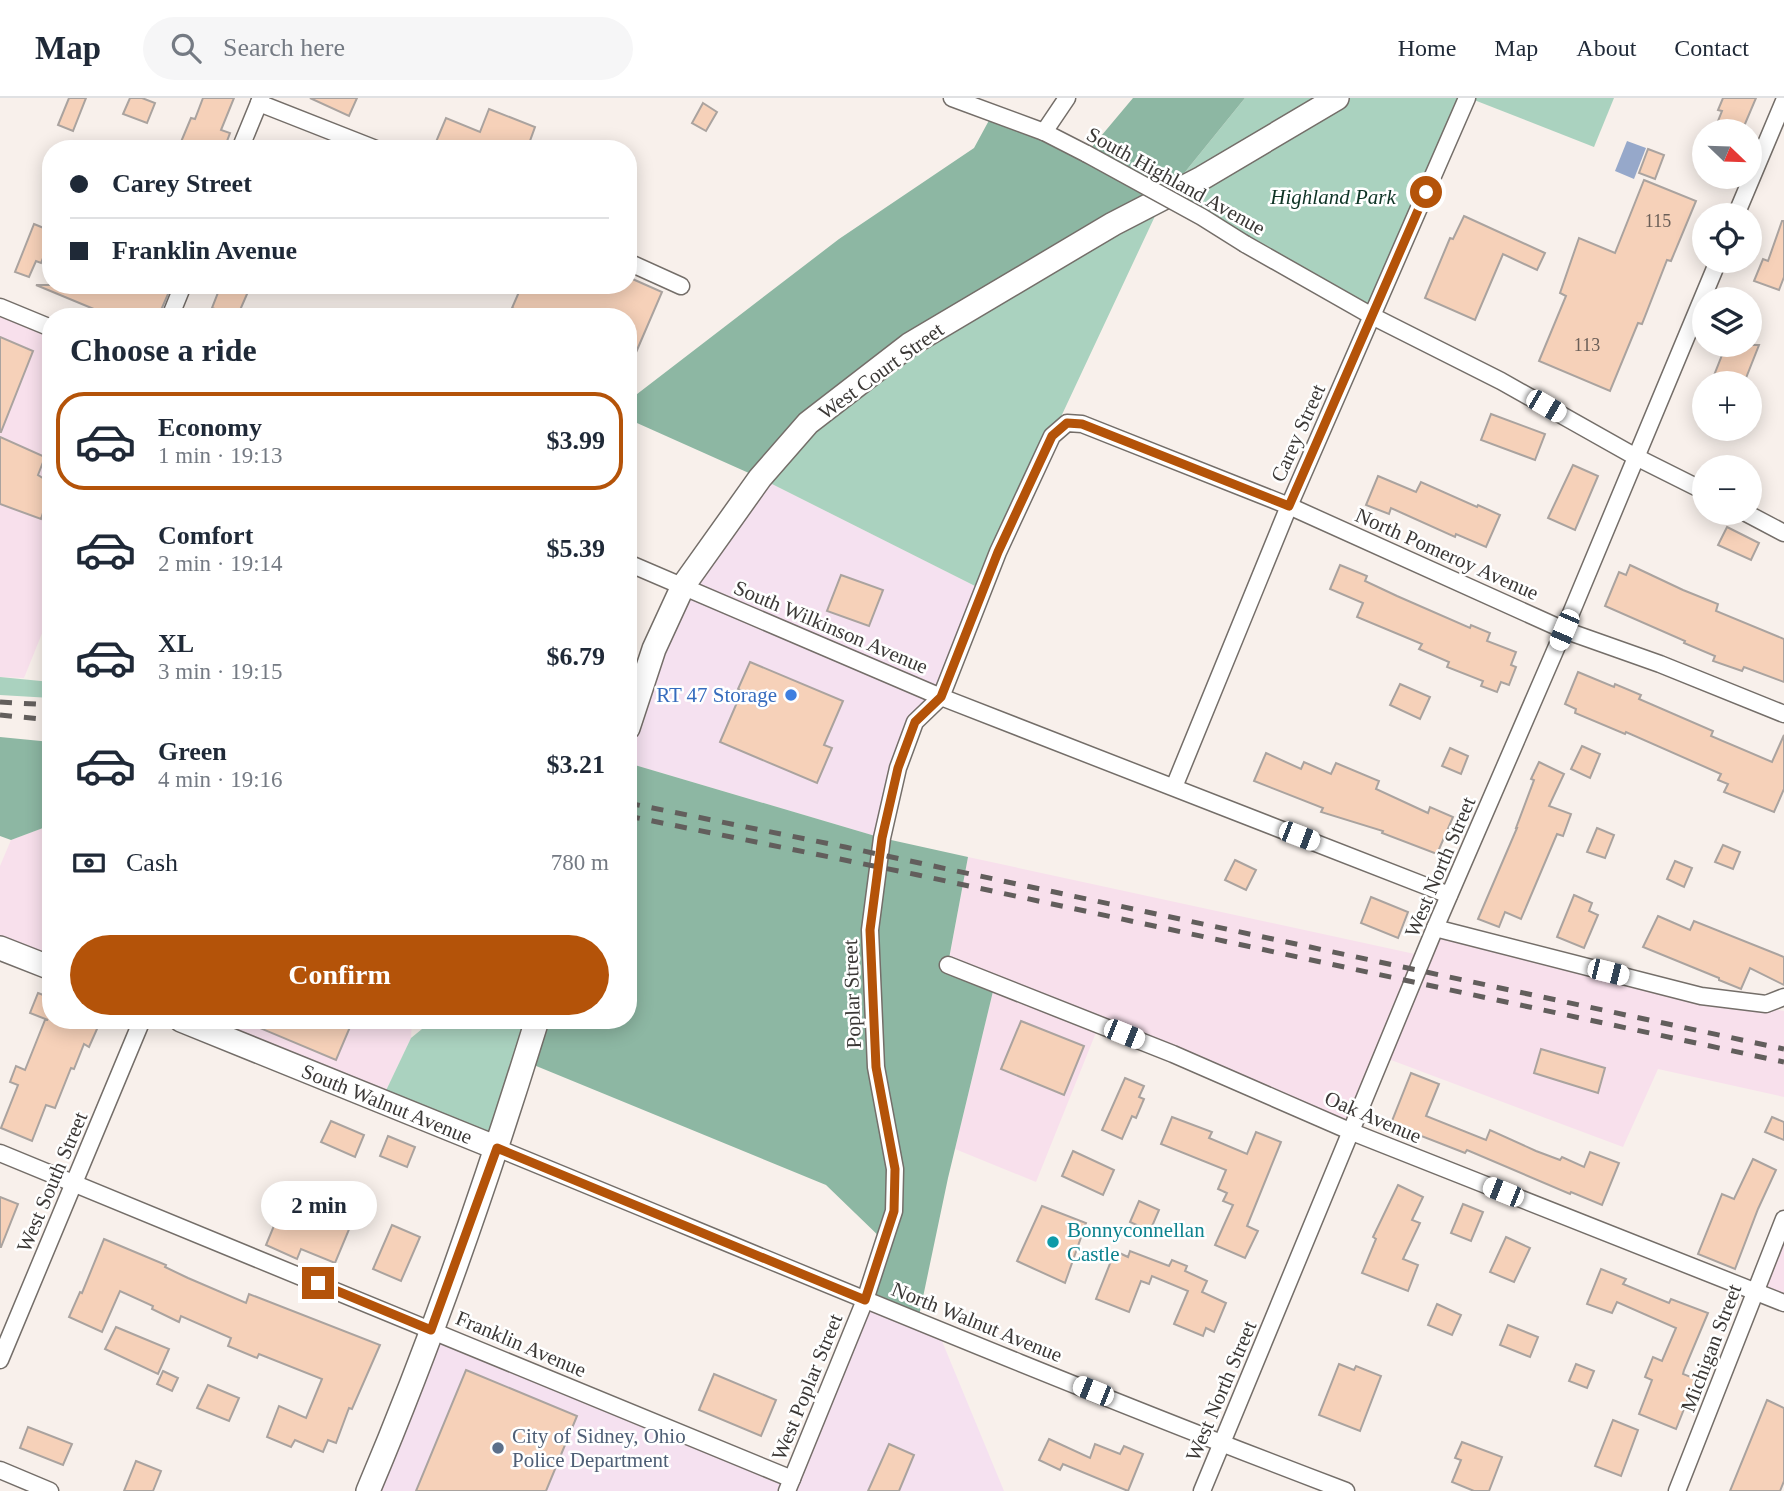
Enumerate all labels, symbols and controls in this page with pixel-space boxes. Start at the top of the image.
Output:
search box [143,17,633,80]
icon: search [167,29,205,67]
text: Map [35,30,101,66]
text: Search here [223,33,345,62]
text: Home [1398,35,1456,61]
text: Map [1494,35,1538,61]
text: About [1576,35,1636,61]
text: Contact [1674,35,1749,61]
north arrow [1692,119,1762,189]
map controls [1692,119,1762,525]
street label: South Highland Avenue [1083,122,1269,240]
text: Carey Street [112,169,252,198]
route start [1410,176,1442,208]
park label: Highland Park [1269,185,1396,209]
button: locate [1692,203,1762,273]
house number: 115 [1645,211,1671,231]
text: Franklin Avenue [112,236,297,265]
button: layers [1692,287,1762,357]
street label: West Court Street [814,317,948,424]
text: Choose a ride [70,332,257,368]
house number: 113 [1574,335,1600,355]
button: + [1692,371,1762,441]
street label: Carey Street [1266,380,1330,486]
car [1523,386,1570,426]
icon: car [74,410,137,473]
text: Economy [158,413,262,442]
text: $3.99 [547,426,605,455]
text: 1 min · 19:13 [158,443,283,468]
button: − [1692,455,1762,525]
street label: North Pomeroy Avenue [1352,503,1542,605]
icon: car [74,518,137,581]
text: Comfort [158,521,253,550]
text: $5.39 [547,534,605,563]
text: 2 min · 19:14 [158,551,283,576]
street label: South Wilkinson Avenue [730,575,932,679]
car [1547,607,1582,653]
icon: car [74,626,137,689]
text: XL [158,629,194,658]
text: $6.79 [547,642,605,671]
text: 3 min · 19:15 [158,659,283,684]
place label: RT 47 Storage [656,683,777,707]
marker: RT 47 Storage [783,687,799,703]
icon: car [74,734,137,797]
text: Green [158,737,227,766]
text: $3.21 [547,750,605,779]
text: 4 min · 19:16 [158,767,283,792]
street label: West North Street [1400,793,1480,941]
car [1276,819,1323,853]
icon: cash [70,844,108,882]
text: Cash [126,848,178,877]
text: 780 m [551,850,609,875]
button: Confirm [70,935,609,1015]
street label: Poplar Street [838,939,866,1049]
car [1586,957,1631,987]
car [1101,1016,1148,1052]
street label: South Walnut Avenue [298,1059,476,1149]
street label: Oak Avenue [1321,1086,1425,1148]
street label: West South Street [12,1108,92,1256]
car [1480,1174,1527,1210]
callout: 2 min [260,1182,376,1230]
text: 2 min [291,1193,347,1218]
place label: Bonnyconnellan Castle [1067,1218,1205,1266]
marker: Bonnyconnellan Castle [1045,1234,1061,1250]
route end [302,1267,334,1299]
street label: North Walnut Avenue [888,1277,1066,1367]
street label: Michigan Street [1676,1281,1746,1415]
street label: Franklin Avenue [452,1306,590,1382]
street label: West Poplar Street [767,1310,847,1464]
street label: West North Street [1181,1317,1261,1465]
car [1070,1373,1117,1409]
place label: City of Sidney, Ohio Police Department [512,1424,686,1472]
marker: City of Sidney, Ohio Police Department [490,1440,506,1456]

